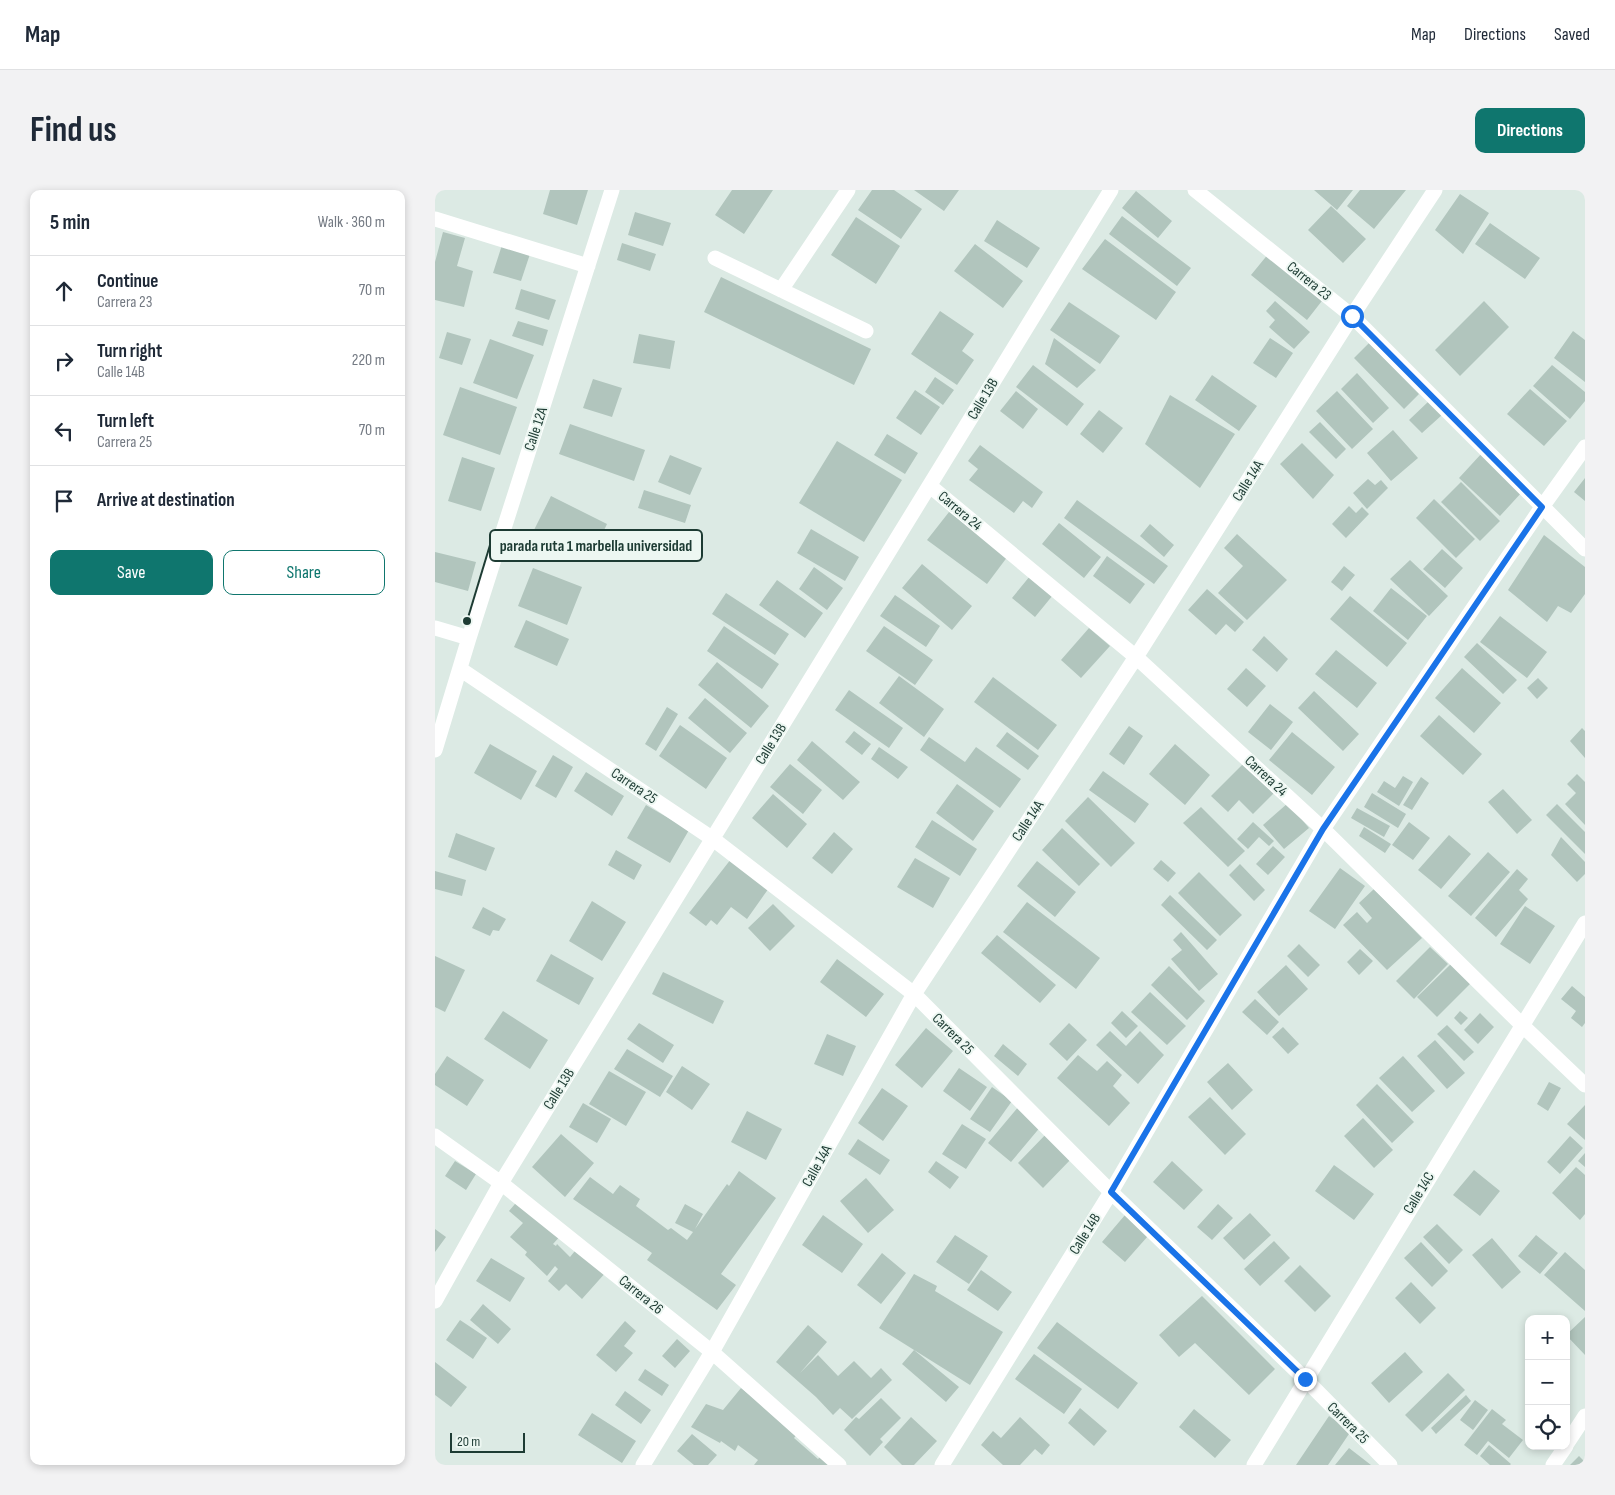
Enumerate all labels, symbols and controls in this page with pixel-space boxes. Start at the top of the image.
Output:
text: Map [25,20,60,49]
text: Map [1411,24,1436,45]
text: Directions [1464,24,1526,45]
text: Saved [1554,24,1590,45]
button: Directions [1475,108,1585,153]
text: Find us [30,109,117,152]
text: 5 min [50,210,90,235]
text: Walk · 360 m [318,213,385,232]
street label: Carrera 23 [1283,257,1335,305]
text: Continue [97,270,158,293]
icon: ahead [50,277,78,305]
text: 70 m [359,281,385,300]
text: Carrera 23 [97,293,152,312]
route start [1341,305,1364,328]
text: Turn right [97,340,162,363]
icon: right [50,347,78,375]
text: 220 m [352,351,385,370]
text: Calle 14B [97,363,145,382]
street label: Calle 13B [963,375,1003,423]
street label: Calle 12A [520,404,552,453]
text: Turn left [97,410,154,433]
icon: left [50,417,78,445]
text: 70 m [359,421,385,440]
text: Carrera 25 [97,433,152,452]
street label: Calle 14A [1228,457,1268,505]
icon: arrive [50,487,78,515]
street label: Carrera 24 [934,487,986,535]
text: Arrive at destination [97,489,235,512]
callout: parada ruta 1 marbella universidad [490,530,702,561]
text: parada ruta 1 marbella universidad [500,537,692,556]
button: Save [50,550,213,595]
button: Share [223,550,385,595]
street label: Calle 13B [751,720,791,768]
street label: Carrera 24 [1241,751,1291,801]
street label: Carrera 25 [607,764,661,808]
street label: Calle 14A [1008,797,1048,845]
street label: Carrera 25 [928,1009,978,1059]
street label: Calle 13B [539,1065,579,1113]
street label: Calle 14A [798,1141,836,1190]
street label: Calle 14C [1399,1169,1439,1217]
street label: Calle 14B [1065,1210,1105,1258]
street label: Carrera 26 [615,1271,667,1319]
map controls [1525,1315,1570,1450]
button: + [1525,1315,1570,1360]
button: − [1525,1360,1570,1405]
route end [1294,1368,1317,1391]
street label: Carrera 25 [1323,1398,1373,1448]
button: locate [1525,1405,1570,1450]
scale bar [450,1430,525,1453]
text: 20 m [457,1433,480,1450]

